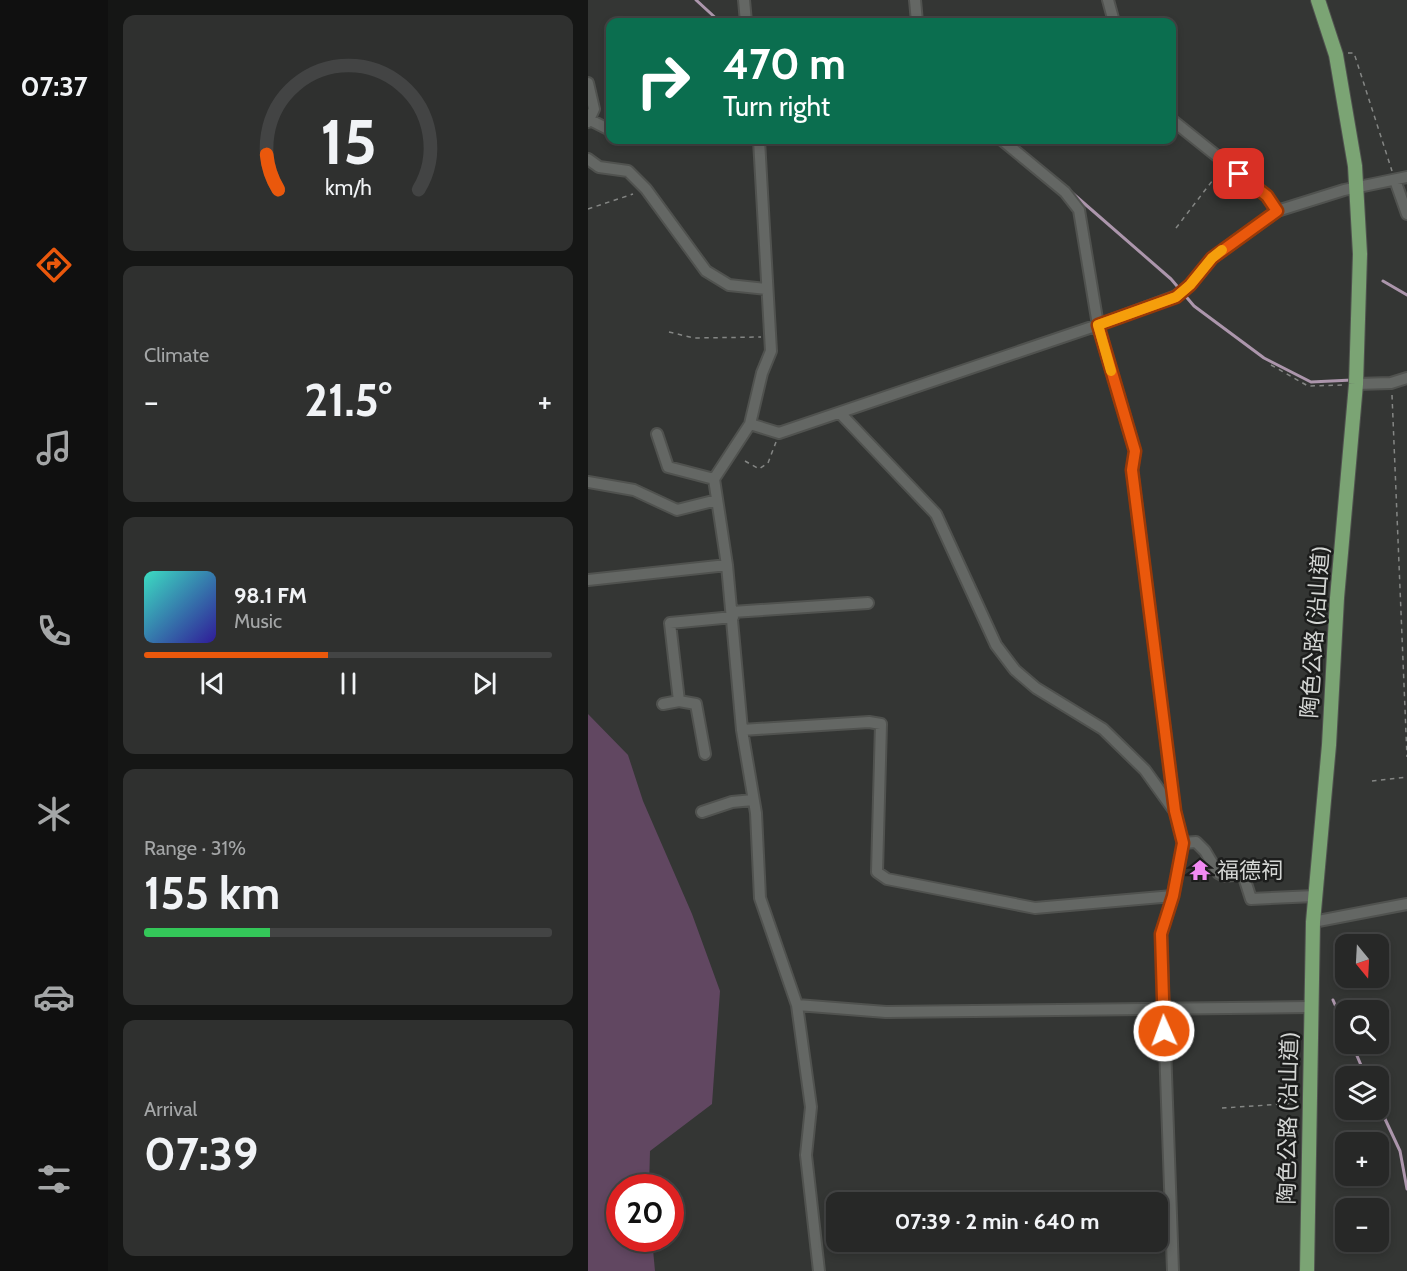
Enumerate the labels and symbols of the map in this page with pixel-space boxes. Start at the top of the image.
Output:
pin [1213,148,1264,199]
street label: 陶色公路 (沿山道) [1296,545,1334,719]
place label: 福德祠 [1217,857,1283,884]
temple icon: 福德祠 [1188,858,1212,882]
north arrow [1335,934,1389,988]
position arrow [1132,999,1196,1063]
street label: 陶色公路 (沿山道) [1273,1031,1303,1205]
speed limit sign: 20 [606,1174,684,1252]

